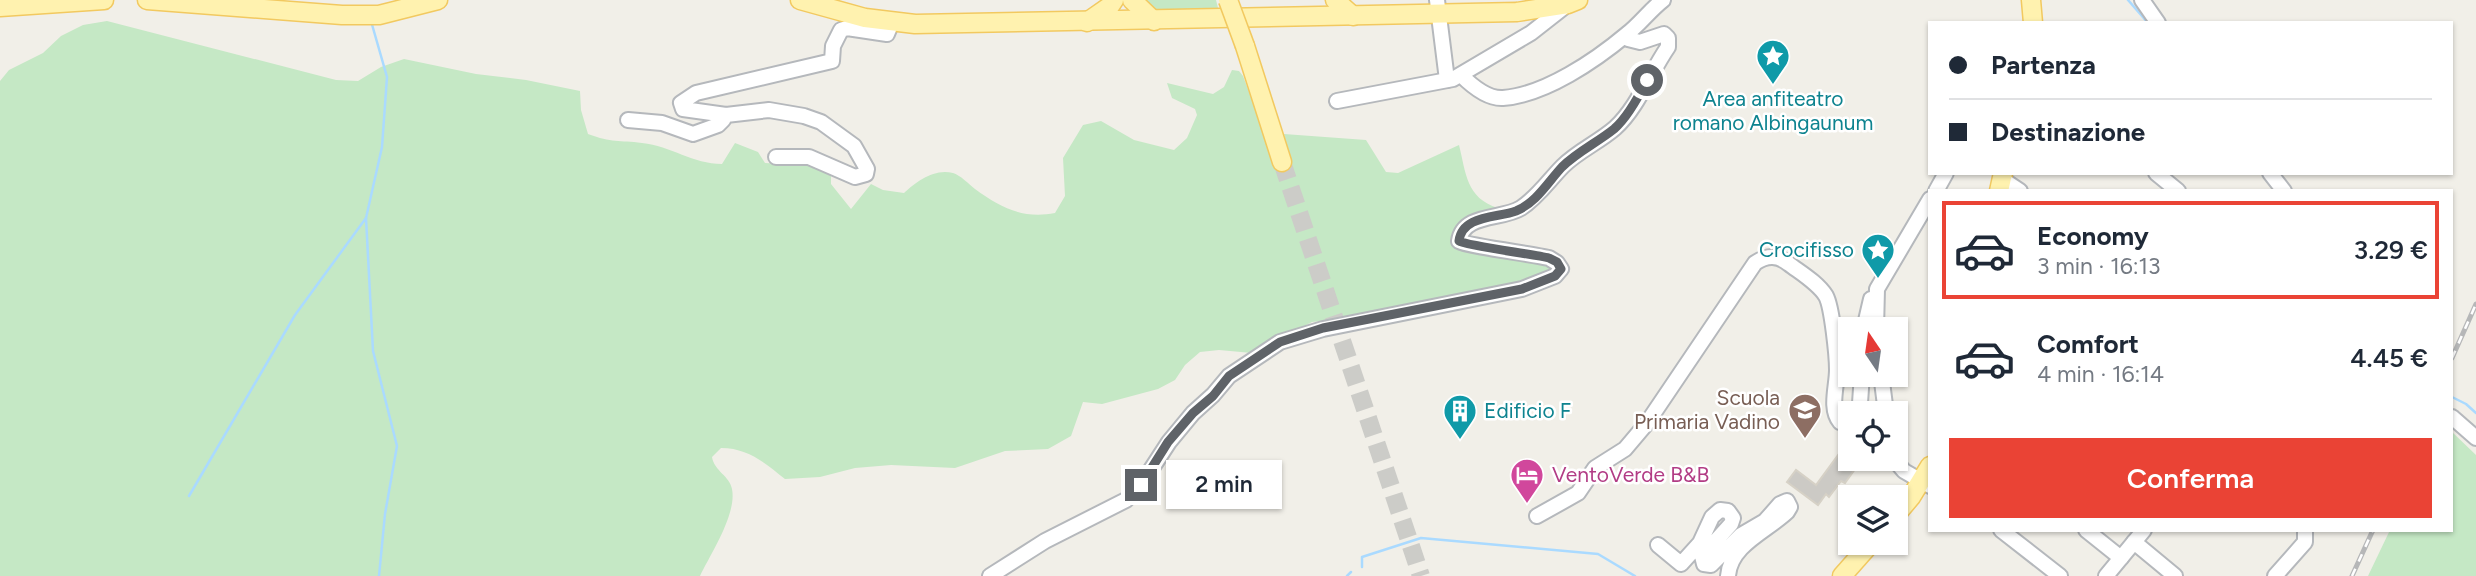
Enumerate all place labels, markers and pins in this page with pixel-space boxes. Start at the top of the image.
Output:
place icon: Area anfiteatro romano Albingaunum [1754,37,1792,86]
place label: Area anfiteatro romano Albingaunum [1673,86,1873,135]
place icon: Crocifisso [1859,231,1897,280]
place label: Crocifisso [1759,237,1854,262]
place label: Scuola Primaria Vadino [1634,385,1780,434]
school or university icon: Scuola Primaria Vadino [1786,391,1824,440]
building icon: Edificio F [1441,392,1479,441]
place label: Edificio F [1484,398,1571,423]
hotel icon: VentoVerde B&B [1508,456,1546,505]
place label: VentoVerde B&B [1552,462,1709,487]

